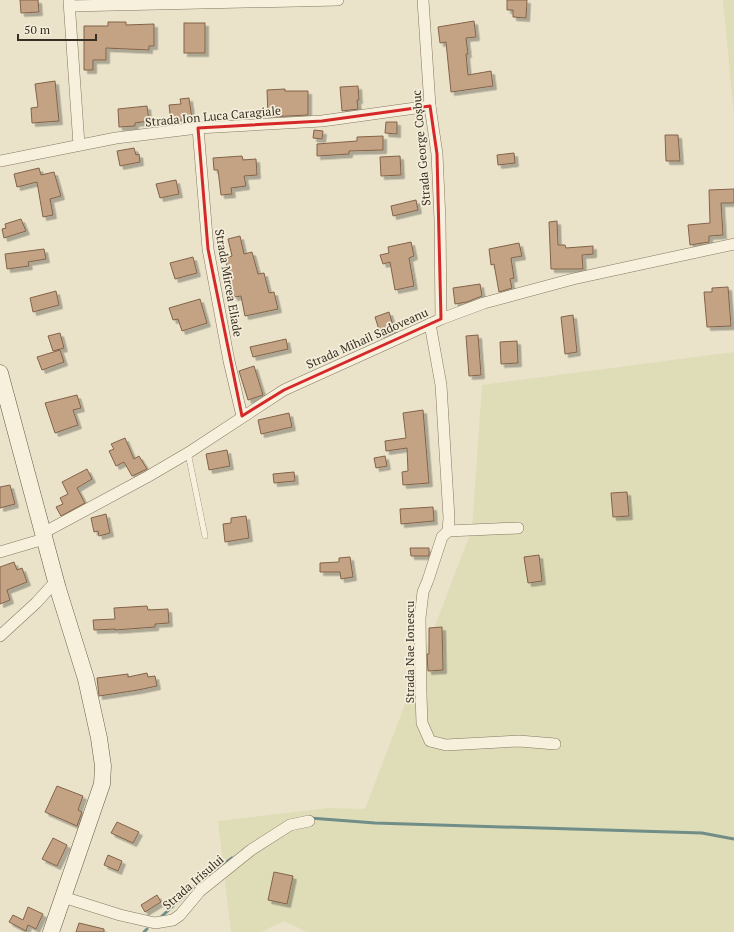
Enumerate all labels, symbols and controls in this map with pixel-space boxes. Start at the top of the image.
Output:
scale bar [18,16,96,42]
text: 50 m [24,22,51,37]
street label: Strada George Coșbuc [408,89,435,207]
street label: Strada Ion Luca Caragiale [144,103,282,129]
street label: Strada Mircea Eliade [212,228,246,338]
street label: Strada Mihail Sadoveanu [304,304,430,372]
street label: Strada Nae Ionescu [402,601,417,703]
street label: Strada Irisului [159,851,227,913]

